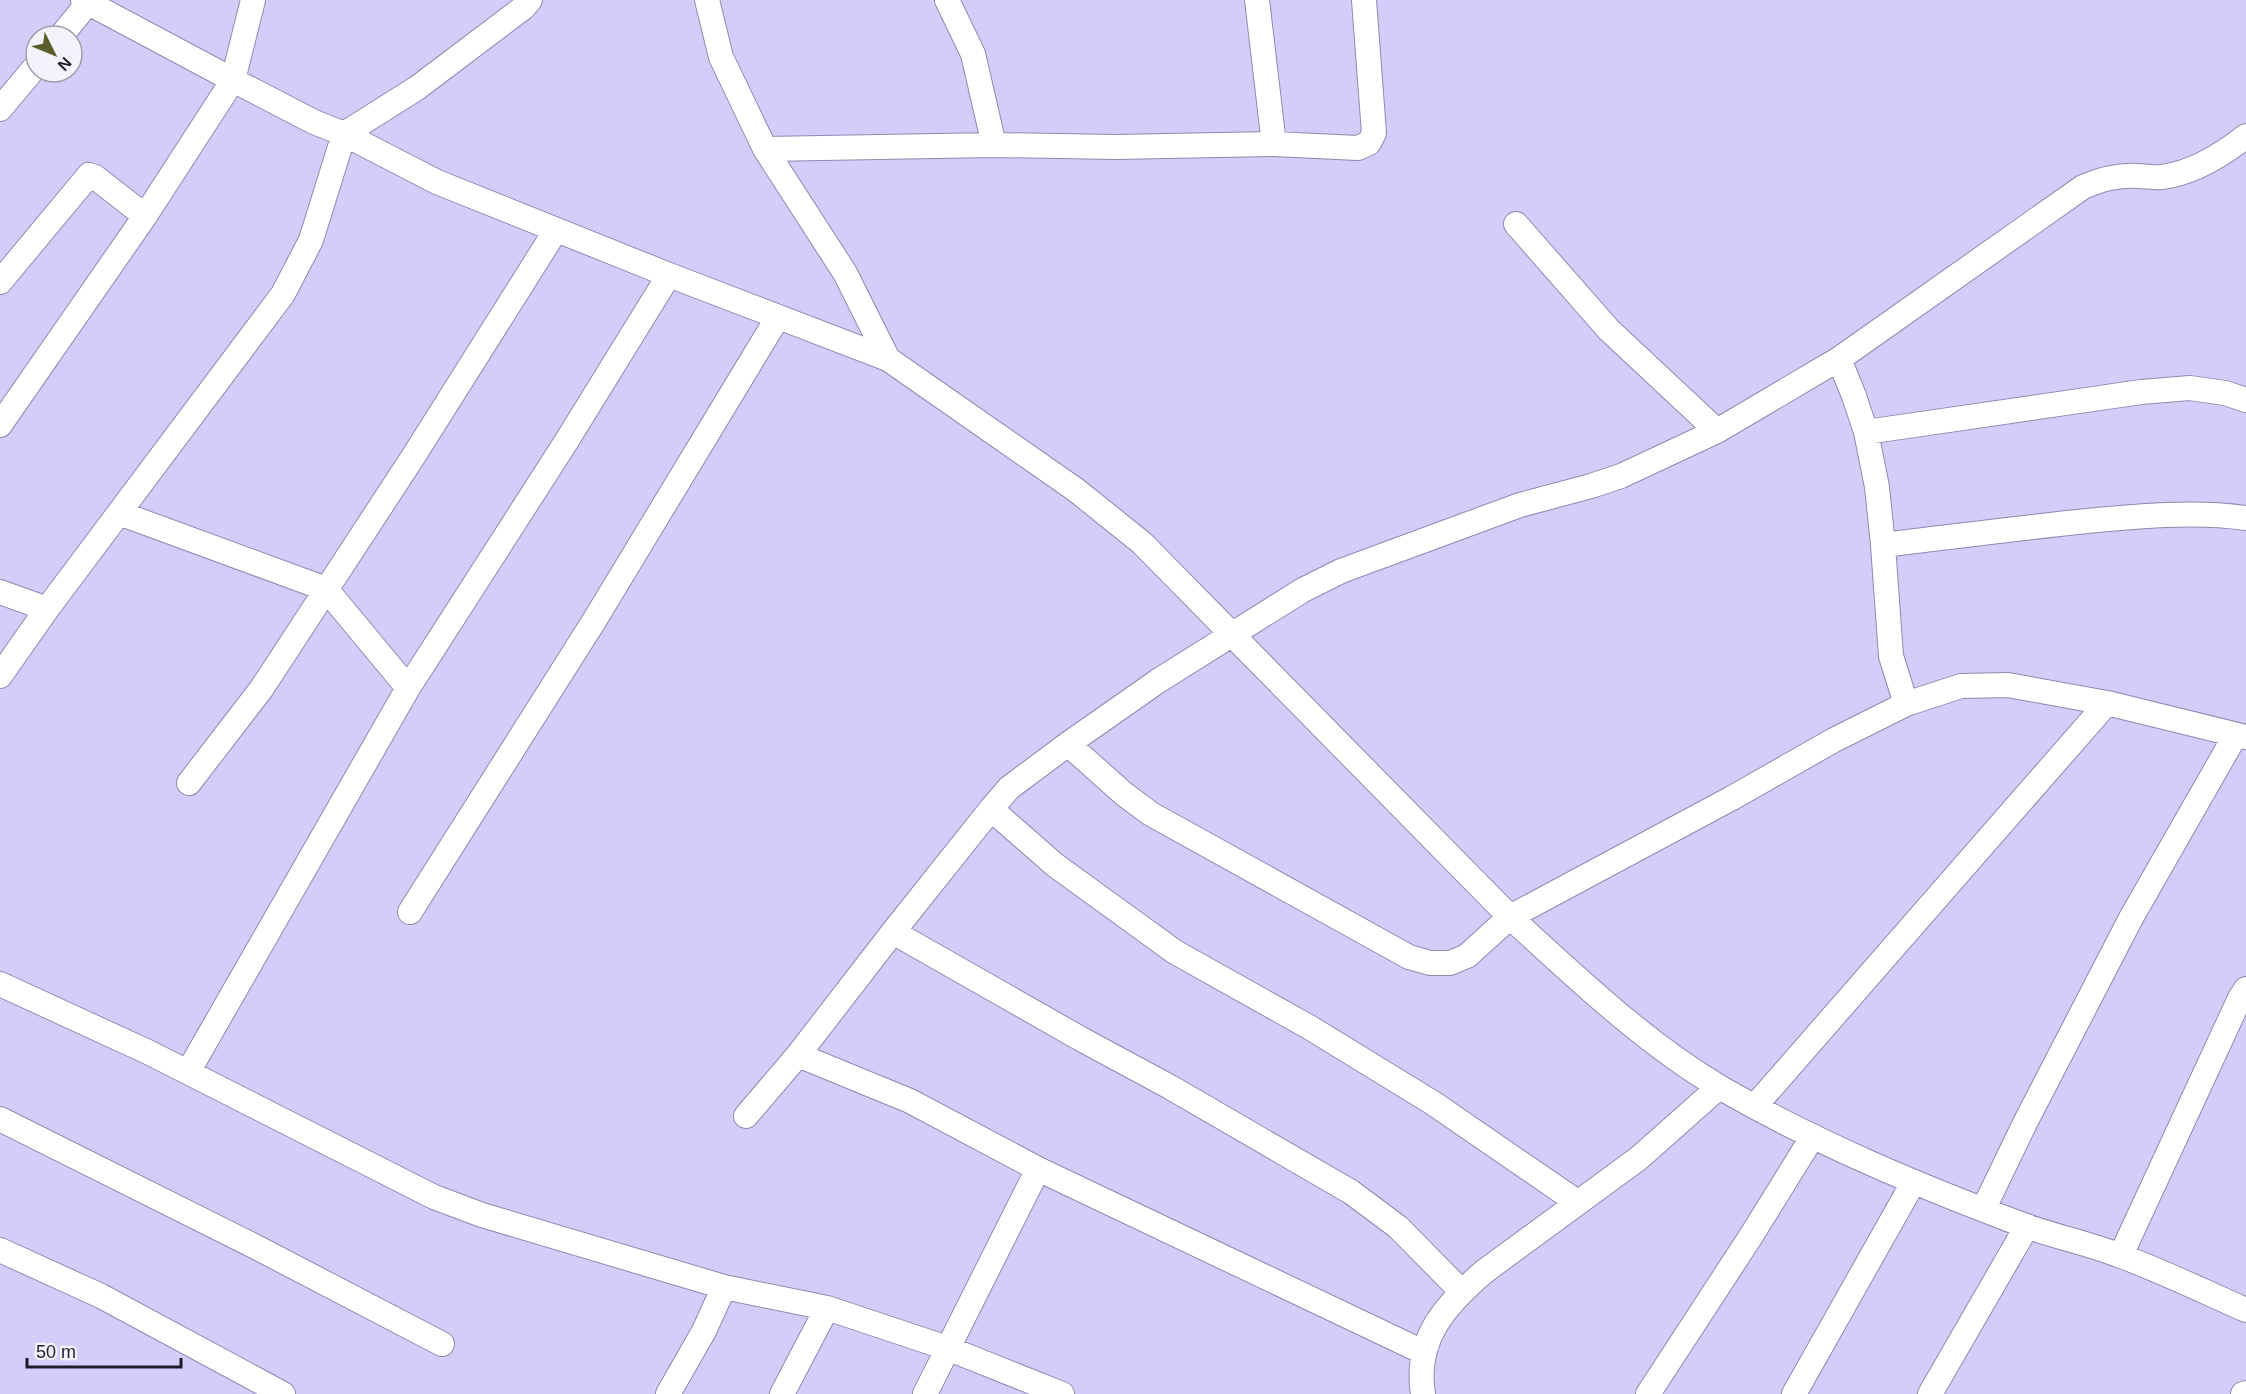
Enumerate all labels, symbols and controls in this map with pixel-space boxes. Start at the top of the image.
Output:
north arrow [24,24,84,84]
text: N [54,54,75,74]
scale bar [27,1331,182,1369]
text: 50 m [36,1342,76,1362]

